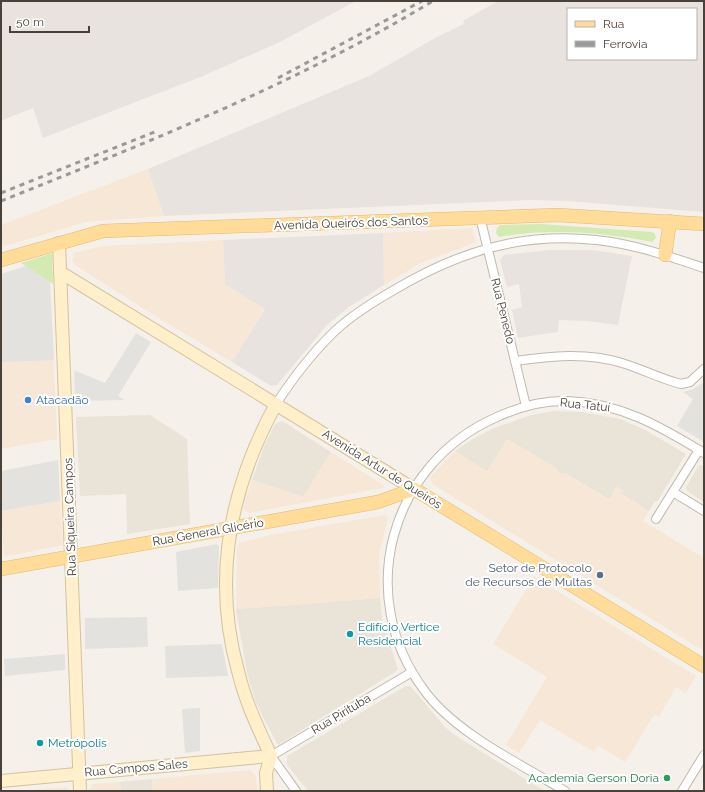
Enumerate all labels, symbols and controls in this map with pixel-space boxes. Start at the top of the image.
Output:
scale bar [10,8,89,34]
legend [567,8,697,60]
text: 50 m [16,15,44,29]
text: Rua [603,17,624,31]
text: Ferrovia [603,37,647,51]
street label: Avenida Queirós dos Santos [274,213,429,233]
street label: Rua Penedo [488,277,518,345]
place label: Atacadão [36,393,89,407]
marker: Atacadão [23,395,33,405]
street label: Rua Tatuí [559,395,611,415]
street label: Avenida Artur de Queirós [320,426,444,512]
street label: Rua Siqueira Campos [61,457,79,576]
street label: Rua General Glicério [151,515,265,549]
place label: Setor de Protocolo de Recursos de Multas [465,561,592,589]
marker: Setor de Protocolo de Recursos de Multas [595,570,605,580]
place label: Edifício Vertice Residencial [358,620,440,648]
marker: Edifício Vertice Residencial [345,629,355,639]
street label: Rua Pirituba [309,691,373,737]
place label: Metrópolis [48,736,107,750]
marker: Metrópolis [35,738,45,748]
street label: Rua Campos Sales [84,756,188,779]
place label: Academia Gerson Doria [528,771,659,785]
marker: Academia Gerson Doria [662,773,672,783]

